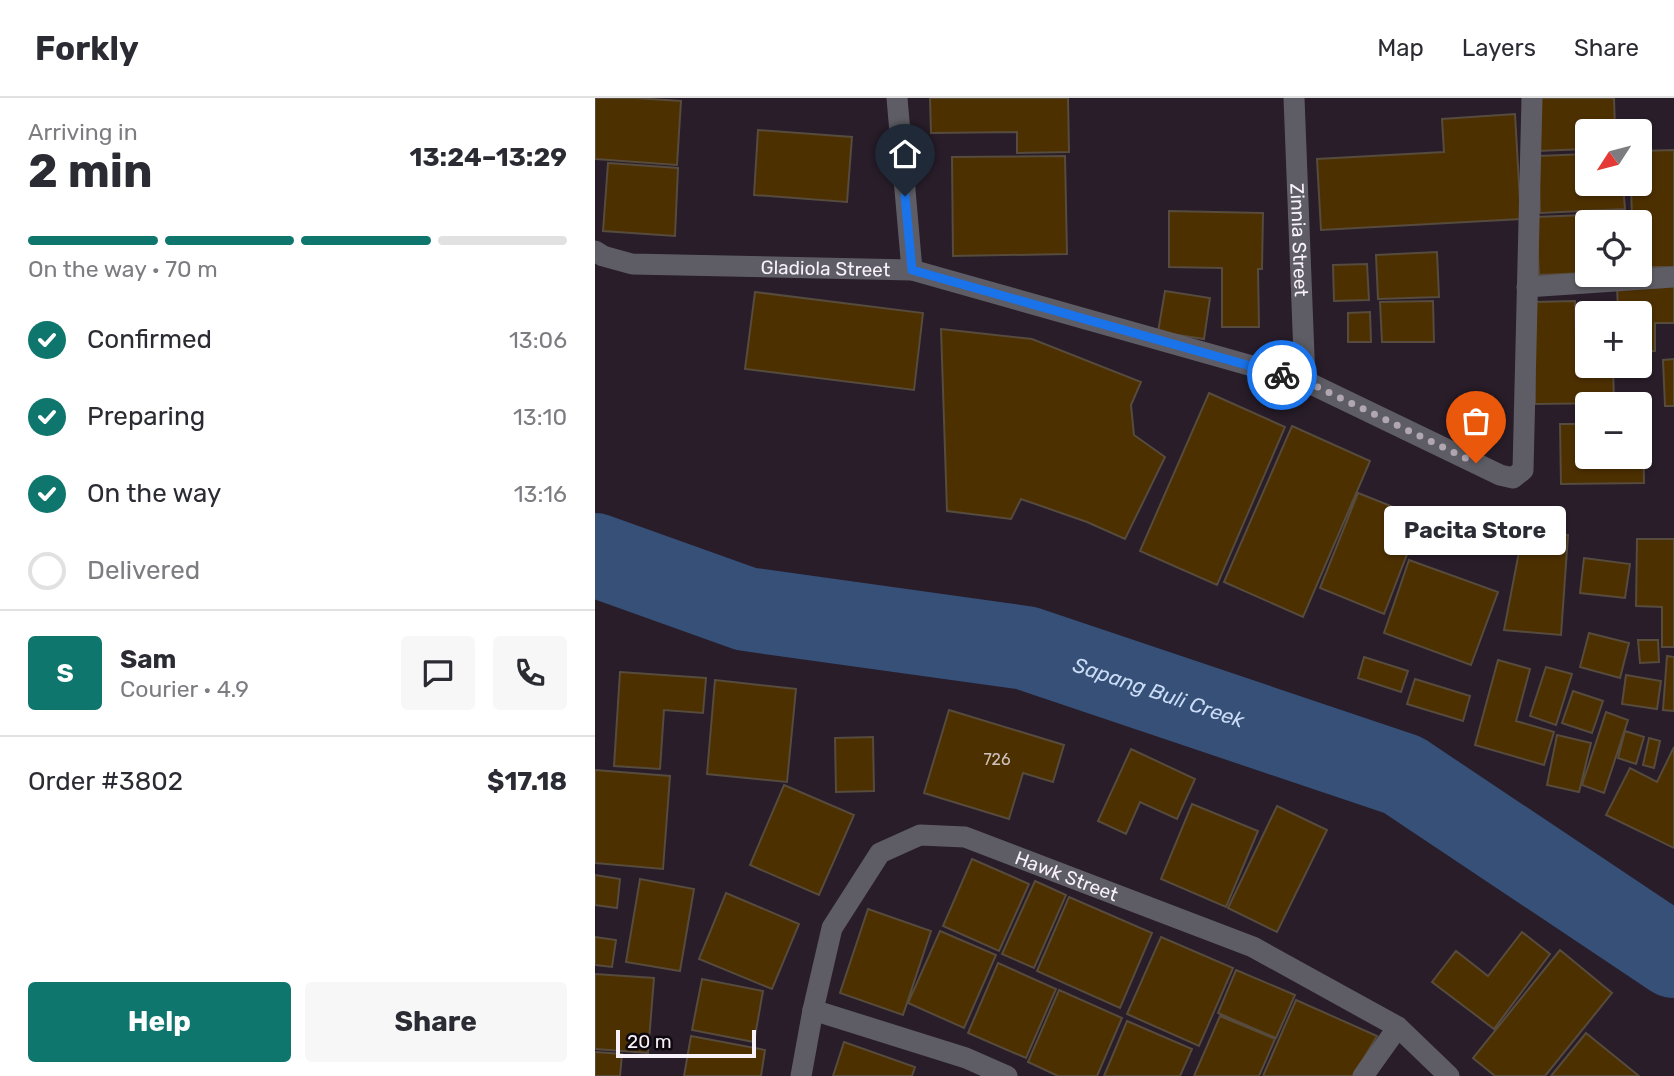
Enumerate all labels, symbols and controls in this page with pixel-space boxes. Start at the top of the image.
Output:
text: Forkly [35,29,139,68]
text: Map [1377,34,1424,62]
text: Layers [1462,34,1536,62]
text: Share [1574,34,1639,62]
text: Arriving in [28,118,138,146]
north arrow [1575,119,1652,196]
map controls [1575,119,1652,469]
pin [875,124,935,196]
icon: home [886,135,924,173]
text: 13:24–13:29 [410,142,567,173]
text: 2 min [28,144,153,199]
street label: Zinnia Street [1285,183,1313,298]
button: locate [1575,210,1652,287]
text: On the way · 70 m [28,255,218,283]
street label: Gladiola Street [760,256,891,282]
button: + [1575,301,1652,378]
icon: check [28,321,66,359]
text: Confirmed [87,324,212,355]
text: 13:06 [509,326,567,354]
courier [1247,340,1317,410]
icon: bike [1263,356,1301,394]
pin [1446,391,1506,463]
button: − [1575,392,1652,469]
icon: check [28,398,66,436]
text: Preparing [87,401,205,432]
icon: bag [1457,402,1495,440]
text: 13:10 [513,403,567,431]
icon: check [28,475,66,513]
text: On the way [87,478,221,509]
text: 13:16 [514,480,567,508]
callout: Pacita Store [1385,505,1567,554]
text: Pacita Store [1404,516,1546,544]
text: Delivered [87,555,200,586]
button: chat [401,636,475,710]
button: phone [493,636,567,710]
text: Sam [120,644,176,675]
water label: Sapang Buli Creek [1070,652,1249,733]
text: S [56,658,74,689]
text: Courier · 4.9 [120,675,249,703]
house number: 726 [983,750,1011,769]
text: Order #3802 [28,766,183,797]
text: $17.18 [487,766,567,797]
street label: Hawk Street [1012,846,1122,907]
button: Help [28,982,291,1062]
button: Share [305,982,567,1062]
scale bar [616,1027,756,1059]
text: 20 m [627,1030,672,1053]

